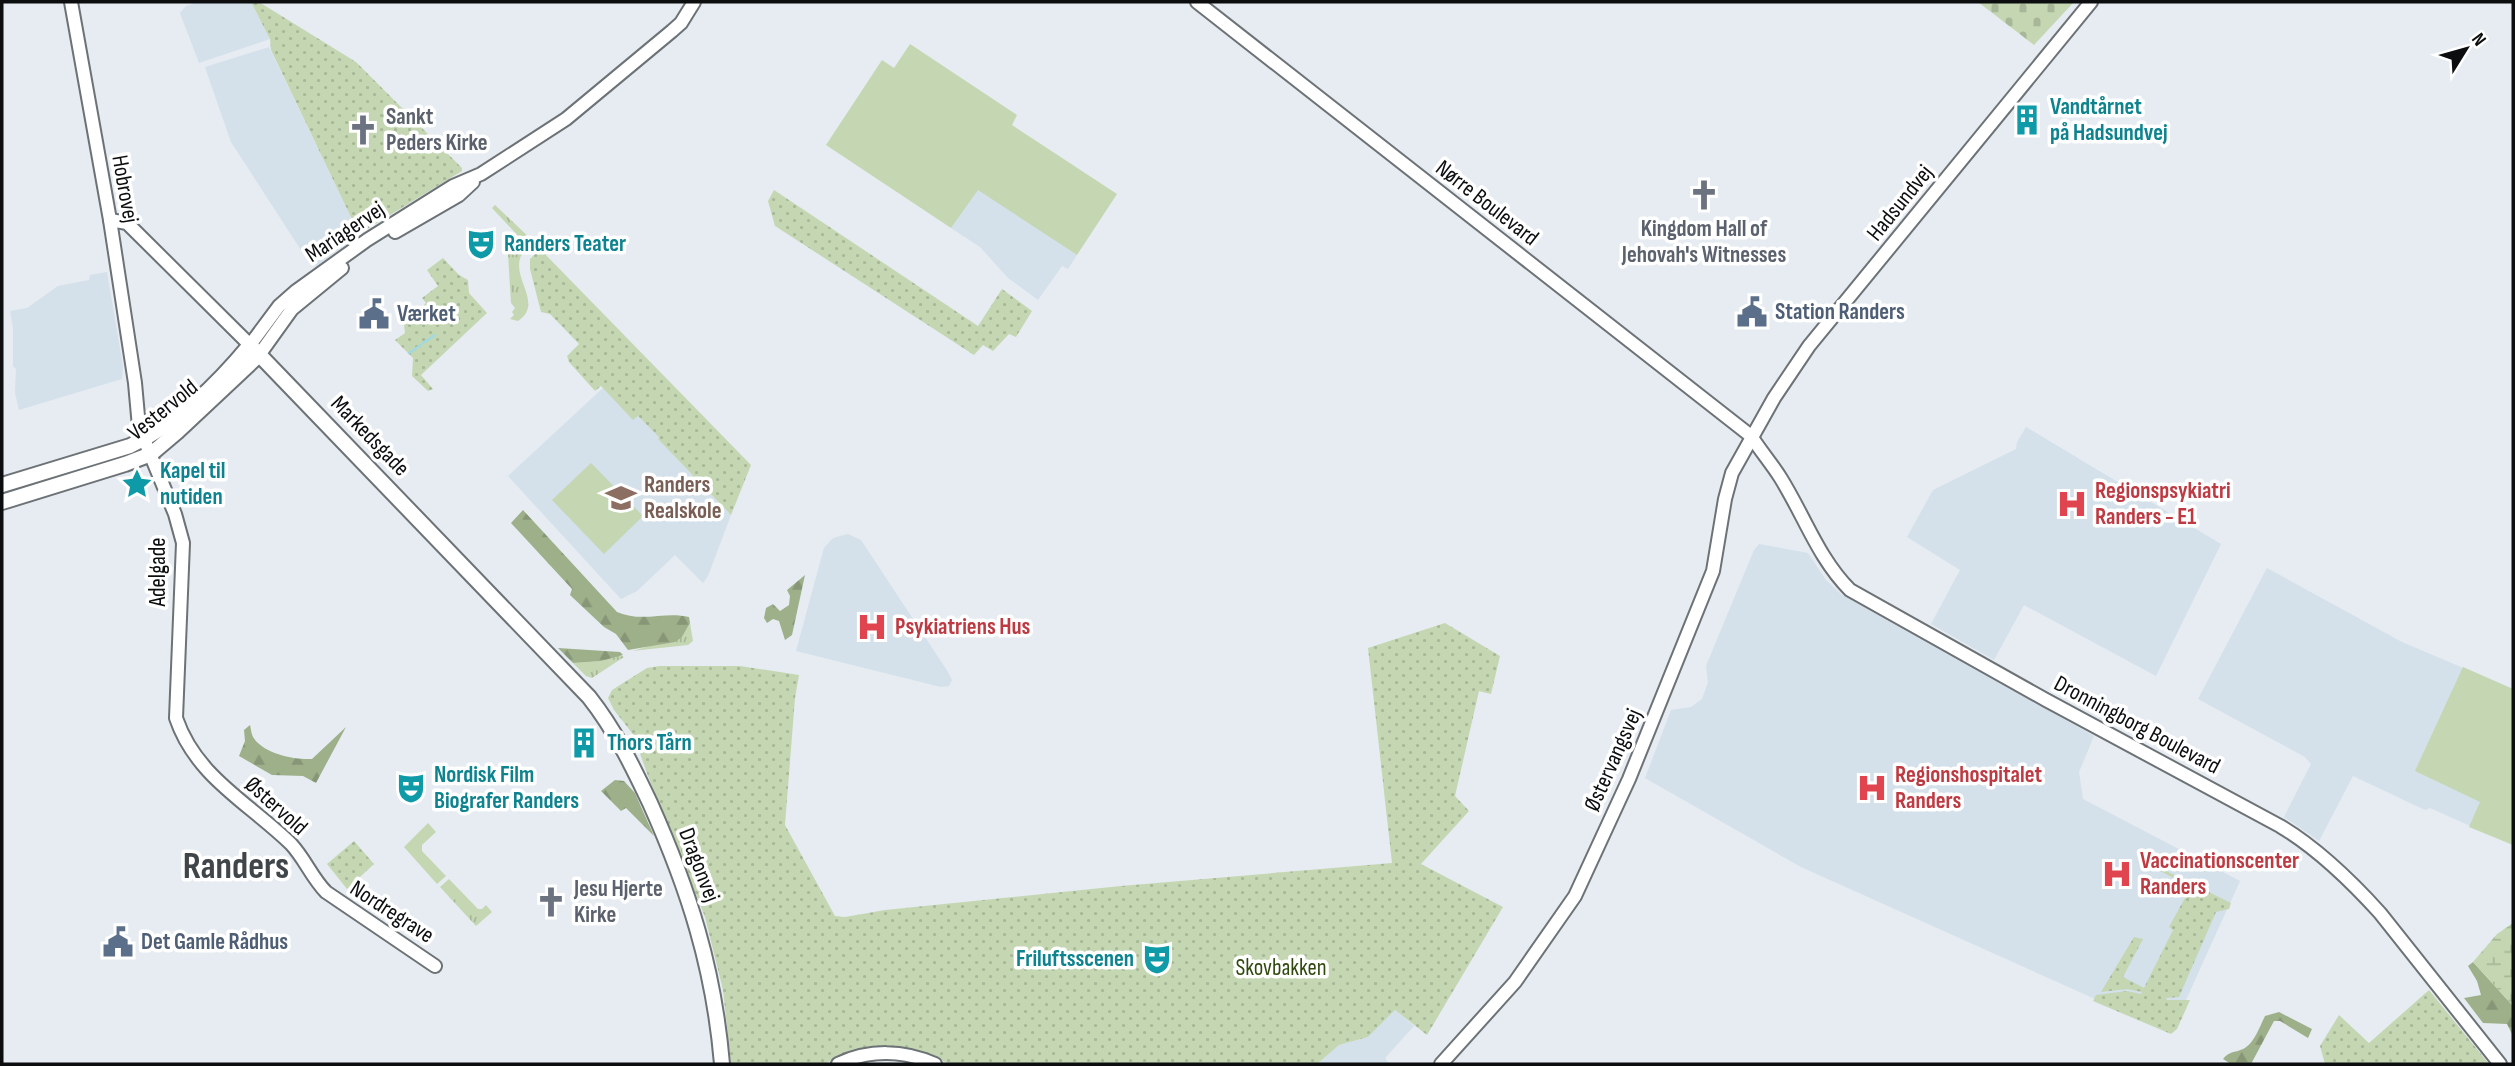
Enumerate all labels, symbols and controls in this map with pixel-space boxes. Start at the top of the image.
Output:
north arrow [2431,14,2501,84]
text: N [2466,29,2491,51]
place label: Vandtårnet på Hadsundvej [2050,93,2168,147]
place label: Sankt Peders Kirke [386,103,488,157]
building icon: Vandtårnet på Hadsundvej [2010,103,2044,137]
church icon: Sankt Peders Kirke [346,113,380,147]
street label: Hobrovej [105,153,145,225]
street label: Nørre Boulevard [1430,154,1544,252]
street label: Hadsundvej [1861,159,1939,247]
church icon: Kingdom Hall of Jehovah's Witnesses [1687,178,1721,212]
street label: Mariagervej [300,195,390,269]
place label: Kingdom Hall of Jehovah's Witnesses [1621,215,1786,269]
theatre icon: Randers Teater [464,227,498,261]
place label: Randers Teater [504,230,626,258]
public building icon: Station Randers [1735,295,1769,329]
public building icon: Værket [357,297,391,331]
place label: Station Randers [1775,298,1905,326]
place label: Værket [397,300,456,328]
street label: Vestervold [122,373,204,447]
street label: Markedsgade [325,390,415,482]
place label: Kapel til nutiden [160,457,225,511]
place icon: Kapel til nutiden [120,467,154,501]
place label: Randers Realskole [644,471,722,525]
place label: Regionspsykiatri Randers - E1 [2095,477,2231,531]
school or university icon: Randers Realskole [604,481,638,515]
hospital icon: Regionspsykiatri Randers - E1 [2055,487,2089,521]
street label: Adelgade [144,537,172,608]
hospital icon: Psykiatriens Hus [855,610,889,644]
place label: Psykiatriens Hus [895,613,1031,641]
street label: Dronningborg Boulevard [2049,669,2225,781]
street label: Østervangsvej [1578,704,1648,816]
building icon: Thors Tårn [567,726,601,760]
place label: Thors Tårn [607,729,692,757]
place label: Nordisk Film Biografer Randers [434,761,579,815]
place label: Regionshospitalet Randers [1895,761,2042,815]
street label: Østervold [239,771,313,841]
theatre icon: Nordisk Film Biografer Randers [394,771,428,805]
hospital icon: Regionshospitalet Randers [1855,771,1889,805]
street label: Dragonvej [672,824,726,906]
district label: Randers [183,845,289,889]
place label: Vaccinationscenter Randers [2140,847,2299,901]
hospital icon: Vaccinationscenter Randers [2100,857,2134,891]
street label: Nordregrave [345,874,439,950]
place label: Jesu Hjerte Kirke [573,875,663,929]
church icon: Jesu Hjerte Kirke [534,885,568,919]
public building icon: Det Gamle Rådhus [101,925,135,959]
place label: Det Gamle Rådhus [141,928,288,956]
theatre icon: Friluftsscenen [1140,942,1174,976]
place label: Friluftsscenen [1016,945,1134,973]
park label: Skovbakken [1235,954,1327,982]

